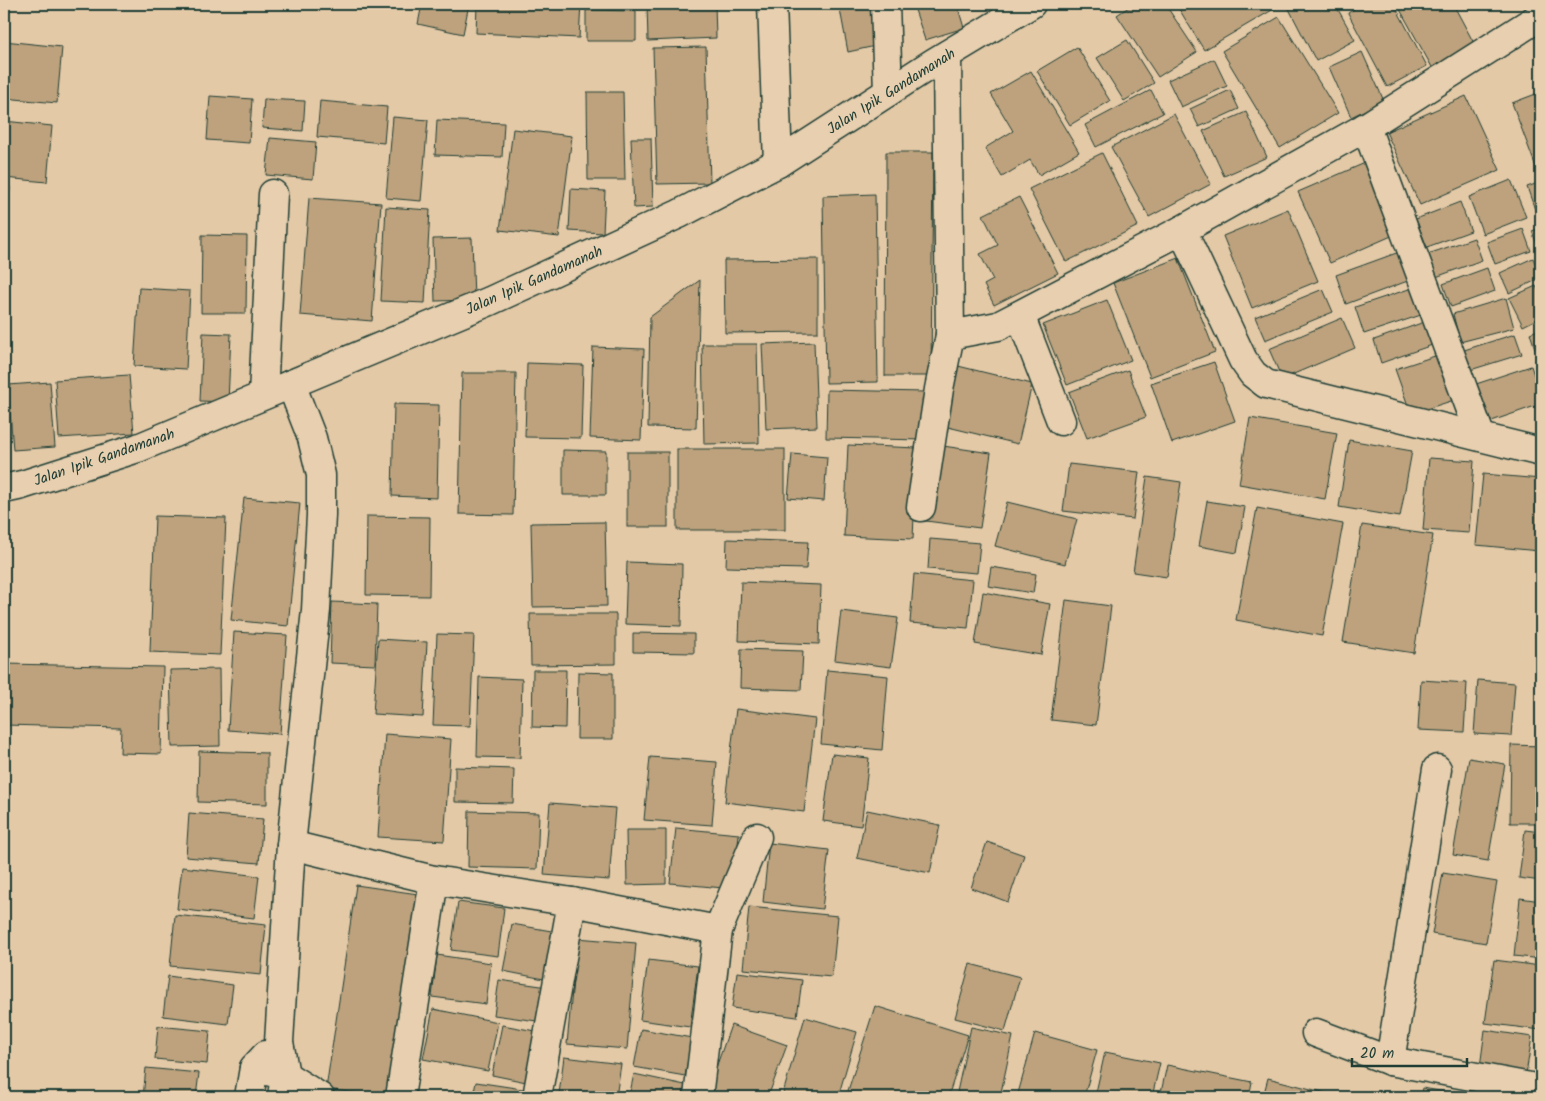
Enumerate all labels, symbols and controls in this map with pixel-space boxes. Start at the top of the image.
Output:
street label: Jalan Ipik Gandamanah [822,42,961,141]
street label: Jalan Ipik Gandamanah [462,240,607,322]
street label: Jalan Ipik Gandamanah [30,423,178,493]
scale bar [1352,1036,1468,1068]
text: 20 m [1360,1042,1394,1066]

